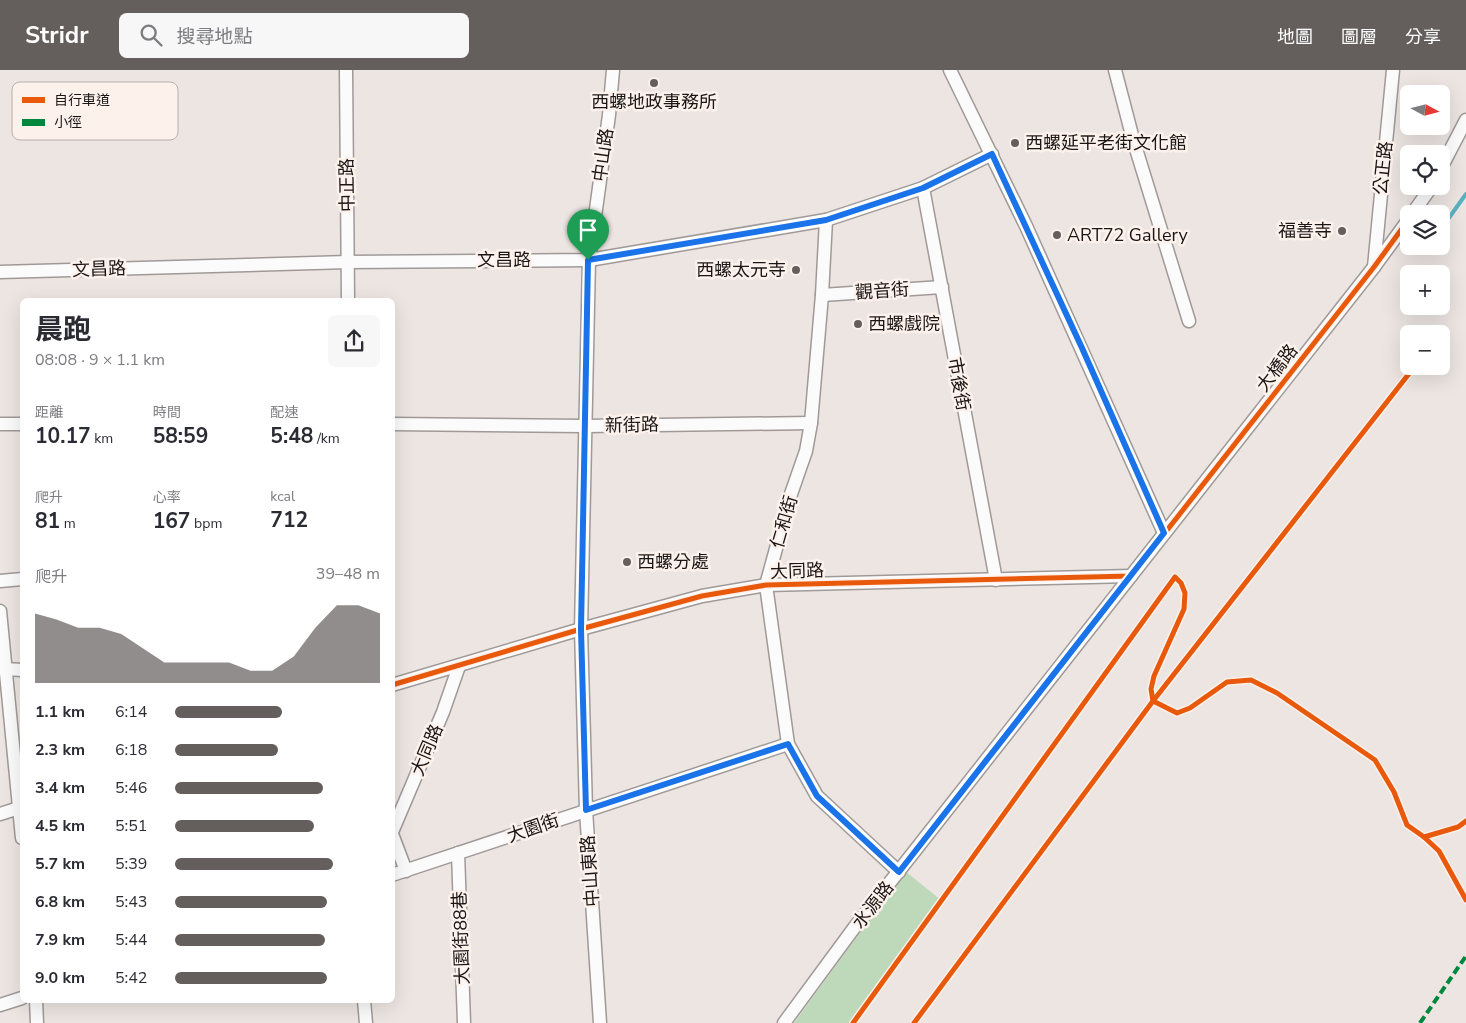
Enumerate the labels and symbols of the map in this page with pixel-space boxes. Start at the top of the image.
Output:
marker: 西螺地政事務所 [648,77,660,89]
legend [12,82,178,140]
north arrow [1400,85,1450,135]
place label: 西螺地政事務所 [591,90,717,114]
text: 自行車道 [54,91,110,110]
text: 小徑 [54,113,82,132]
street label: 中山路 [587,127,619,183]
place label: 西螺延平老街文化館 [1025,131,1187,155]
marker: 西螺延平老街文化館 [1009,137,1021,149]
street label: 公正路 [1368,140,1398,196]
street label: 中正路 [335,158,359,212]
pin [567,209,609,260]
place label: 福善寺 [1278,219,1332,243]
place label: ART72 Gallery [1067,223,1189,247]
marker: 福善寺 [1336,225,1348,237]
marker: ART72 Gallery [1051,229,1063,241]
street label: 文昌路 [477,248,531,272]
street label: 文昌路 [72,256,126,282]
place label: 西螺太元寺 [696,258,786,282]
marker: 西螺太元寺 [790,264,802,276]
street label: 觀音街 [854,277,910,305]
place label: 西螺戲院 [868,312,940,336]
marker: 西螺戲院 [852,318,864,330]
street label: 大橋路 [1251,339,1303,397]
street label: 市後街 [942,355,976,413]
street label: 新街路 [605,413,659,437]
street label: 仁和街 [765,493,803,551]
place label: 西螺分處 [637,550,709,574]
marker: 西螺分處 [621,556,633,568]
street label: 大同路 [770,558,824,584]
street label: 大同路 [405,720,449,780]
street label: 大園街 [504,808,562,848]
street label: 中山東路 [576,834,604,908]
street label: 水源路 [847,876,899,934]
street label: 大園街88巷 [447,891,475,985]

